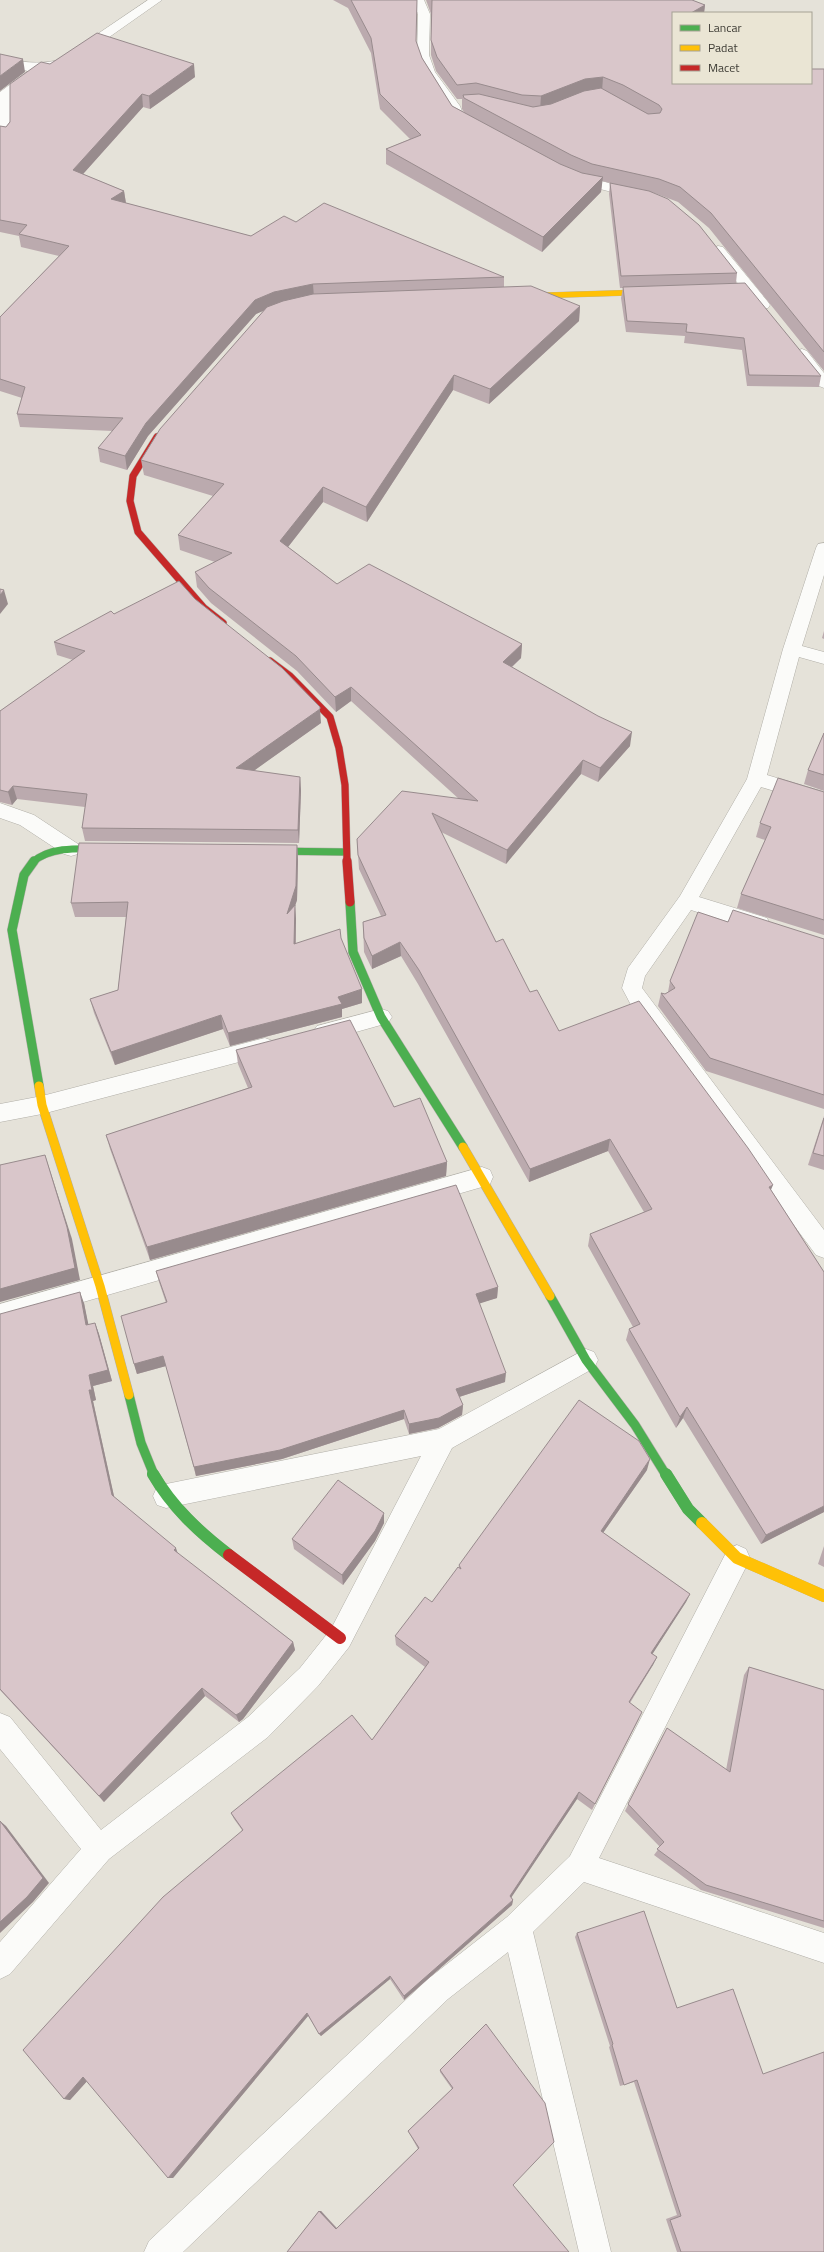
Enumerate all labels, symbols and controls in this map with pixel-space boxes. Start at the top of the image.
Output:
legend [672,12,812,84]
text: Lancar [708,18,742,37]
text: Padat [708,38,738,57]
text: Macet [708,58,740,77]

